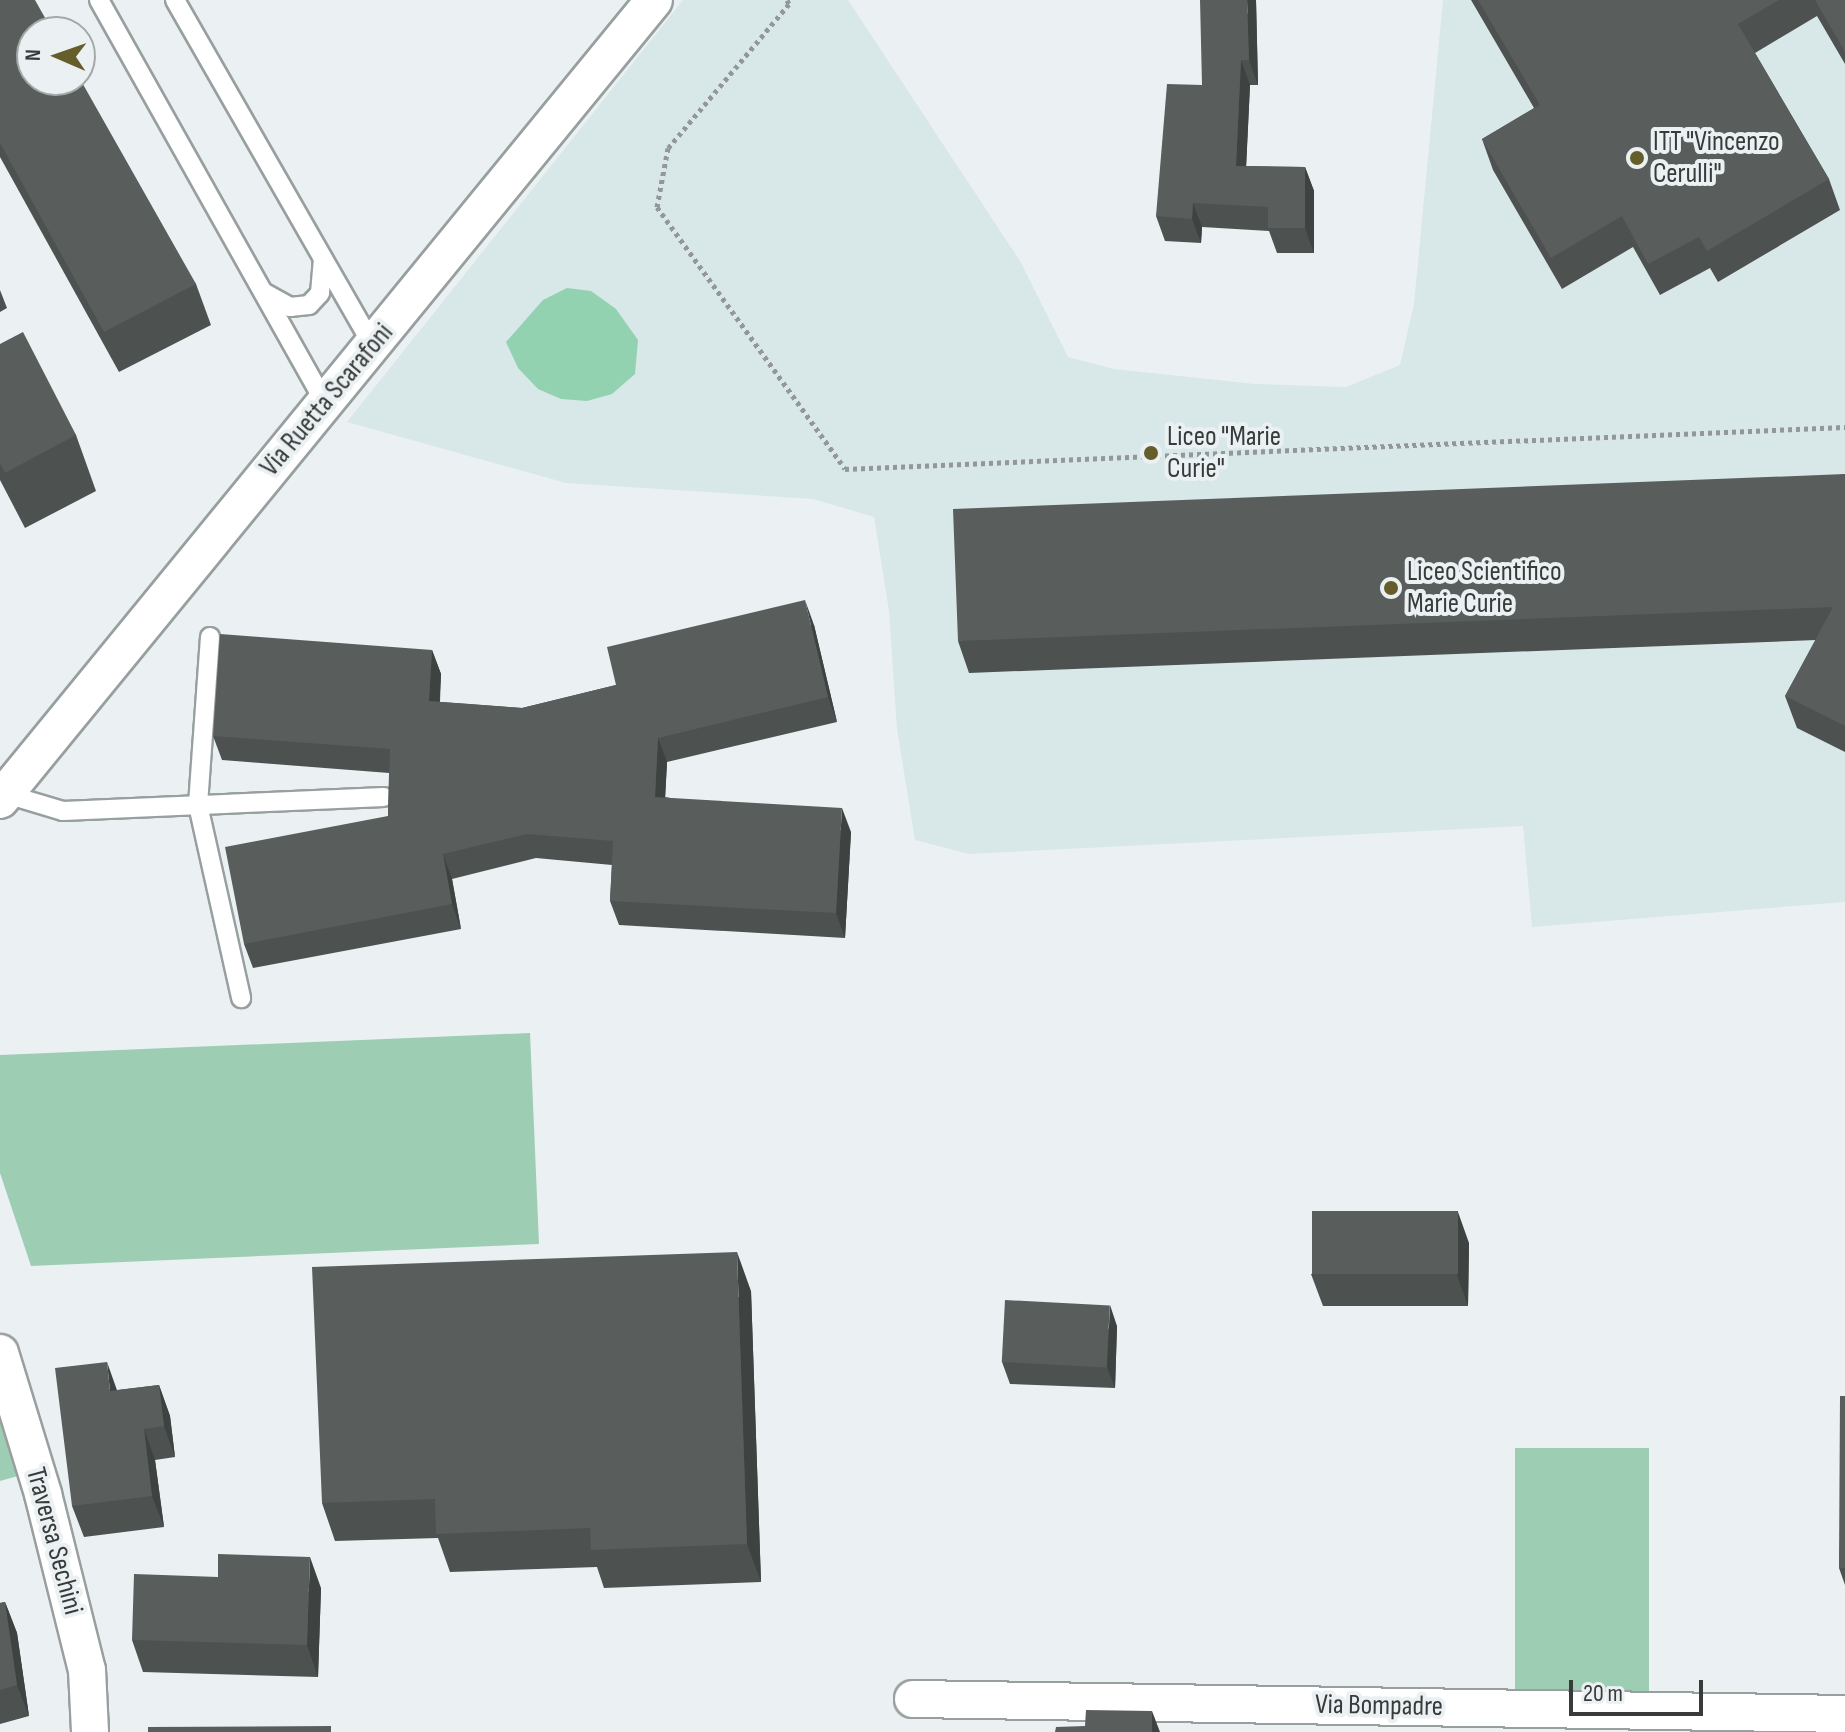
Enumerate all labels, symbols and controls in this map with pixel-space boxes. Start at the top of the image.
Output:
north arrow [16,16,96,96]
text: N [20,49,47,62]
place label: ITT "Vincenzo Cerulli" [1653,125,1780,191]
marker: ITT "Vincenzo Cerulli" [1628,149,1646,167]
street label: Via Ruetta Scarafoni [253,317,401,483]
place label: Liceo "Marie Curie" [1167,420,1281,486]
marker: Liceo "Marie Curie" [1142,444,1160,462]
place label: Liceo Scientifico Marie Curie [1407,555,1562,621]
marker: Liceo Scientifico Marie Curie [1382,579,1400,597]
street label: Traversa Sechini [18,1464,90,1618]
scale bar [1573,1664,1707,1714]
text: 20 m [1583,1679,1623,1708]
street label: Via Bompadre [1315,1688,1443,1724]

